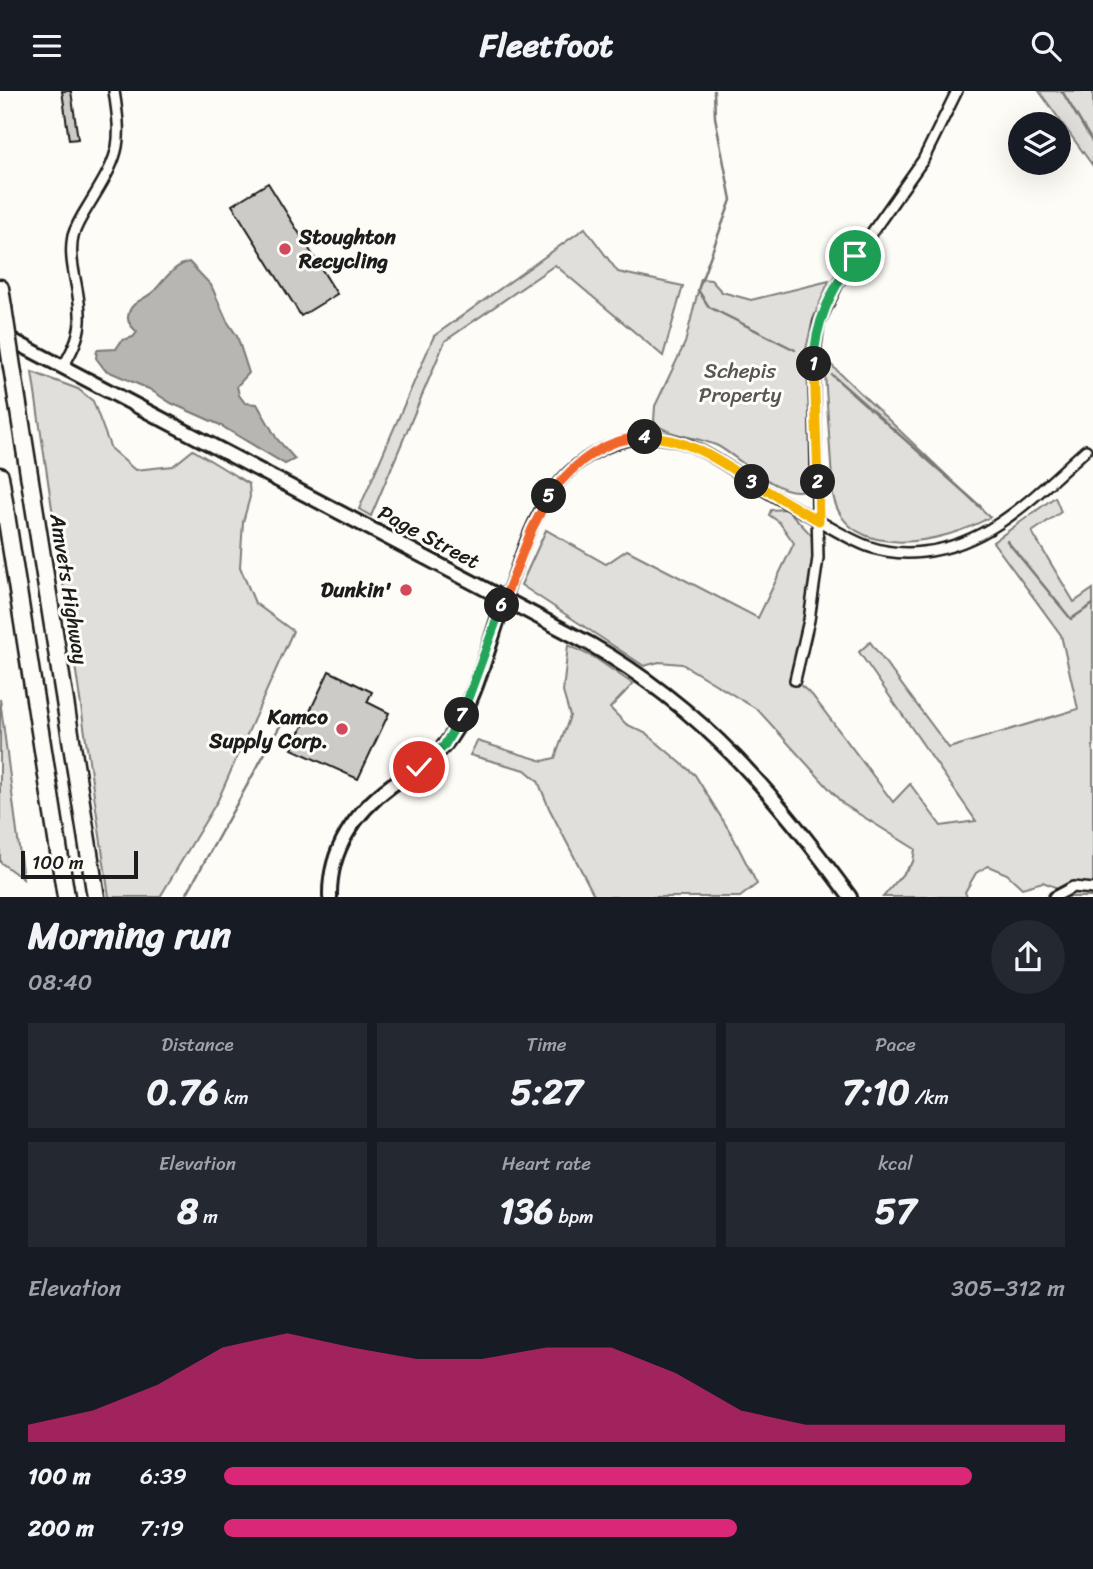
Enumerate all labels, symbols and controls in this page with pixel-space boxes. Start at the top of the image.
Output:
text: Fleetfoot [480,17,613,74]
icon: menu [28,27,66,65]
icon: search [1027,27,1065,65]
map controls [1008,112,1071,175]
button: layers [1008,112,1071,175]
place label: Stoughton Recycling [298,218,396,280]
pin [825,226,885,286]
icon: arrive [836,237,874,275]
marker: Stoughton Recycling [277,241,293,257]
pin: 1 [796,347,832,381]
text: 1 [809,347,818,380]
park label: Schepis Property [699,352,781,414]
pin: 4 [628,419,662,455]
text: 4 [639,420,650,453]
pin: 3 [734,465,770,499]
text: 3 [746,465,757,498]
pin: 2 [800,465,836,499]
text: 2 [812,465,823,498]
pin: 5 [532,479,566,513]
text: 5 [543,479,554,512]
street label: Page Street [371,494,487,580]
street label: Amvets Highway [38,510,100,667]
place label: Dunkin' [321,571,392,609]
marker: Dunkin' [398,582,414,598]
pin: 6 [484,587,520,623]
text: 6 [496,588,507,621]
pin: 7 [444,697,480,733]
place label: Kamco Supply Corp. [208,698,328,760]
text: 7 [456,698,467,731]
marker: Kamco Supply Corp. [334,721,350,737]
pin [389,737,449,797]
icon: check [400,748,438,786]
text: 100 m [32,846,84,879]
scale bar [21,848,138,880]
text: Morning run [28,902,231,969]
button: share [991,920,1065,994]
text: 08:40 [28,962,92,1003]
text: Distance [161,1028,234,1061]
text: Time [526,1028,567,1061]
text: Pace [875,1028,916,1061]
text: 0.76 [146,1061,219,1123]
text: 5:27 [510,1061,583,1123]
text: 7:10 [842,1061,910,1123]
text: km [219,1081,249,1114]
text: /km [910,1081,949,1114]
text: Elevation [159,1147,236,1180]
text: Heart rate [502,1147,591,1180]
text: kcal [878,1147,913,1180]
text: 8 [177,1180,198,1242]
text: 136 [499,1180,554,1242]
text: 57 [875,1180,916,1242]
text: m [198,1200,218,1233]
text: bpm [554,1200,594,1233]
text: Elevation [28,1268,121,1309]
text: 305–312 m [951,1268,1065,1309]
text: 100 m [28,1456,91,1497]
text: 6:39 [140,1456,187,1497]
text: 200 m [28,1508,94,1549]
text: 7:19 [140,1508,184,1549]

